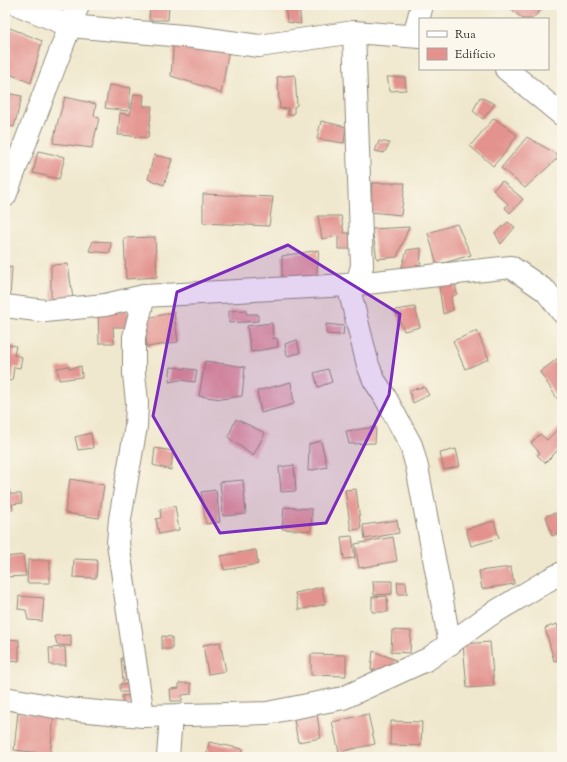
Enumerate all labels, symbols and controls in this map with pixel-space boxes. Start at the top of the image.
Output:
legend [419,18,549,70]
text: Rua [455,26,476,44]
text: Edifício [455,46,496,64]

